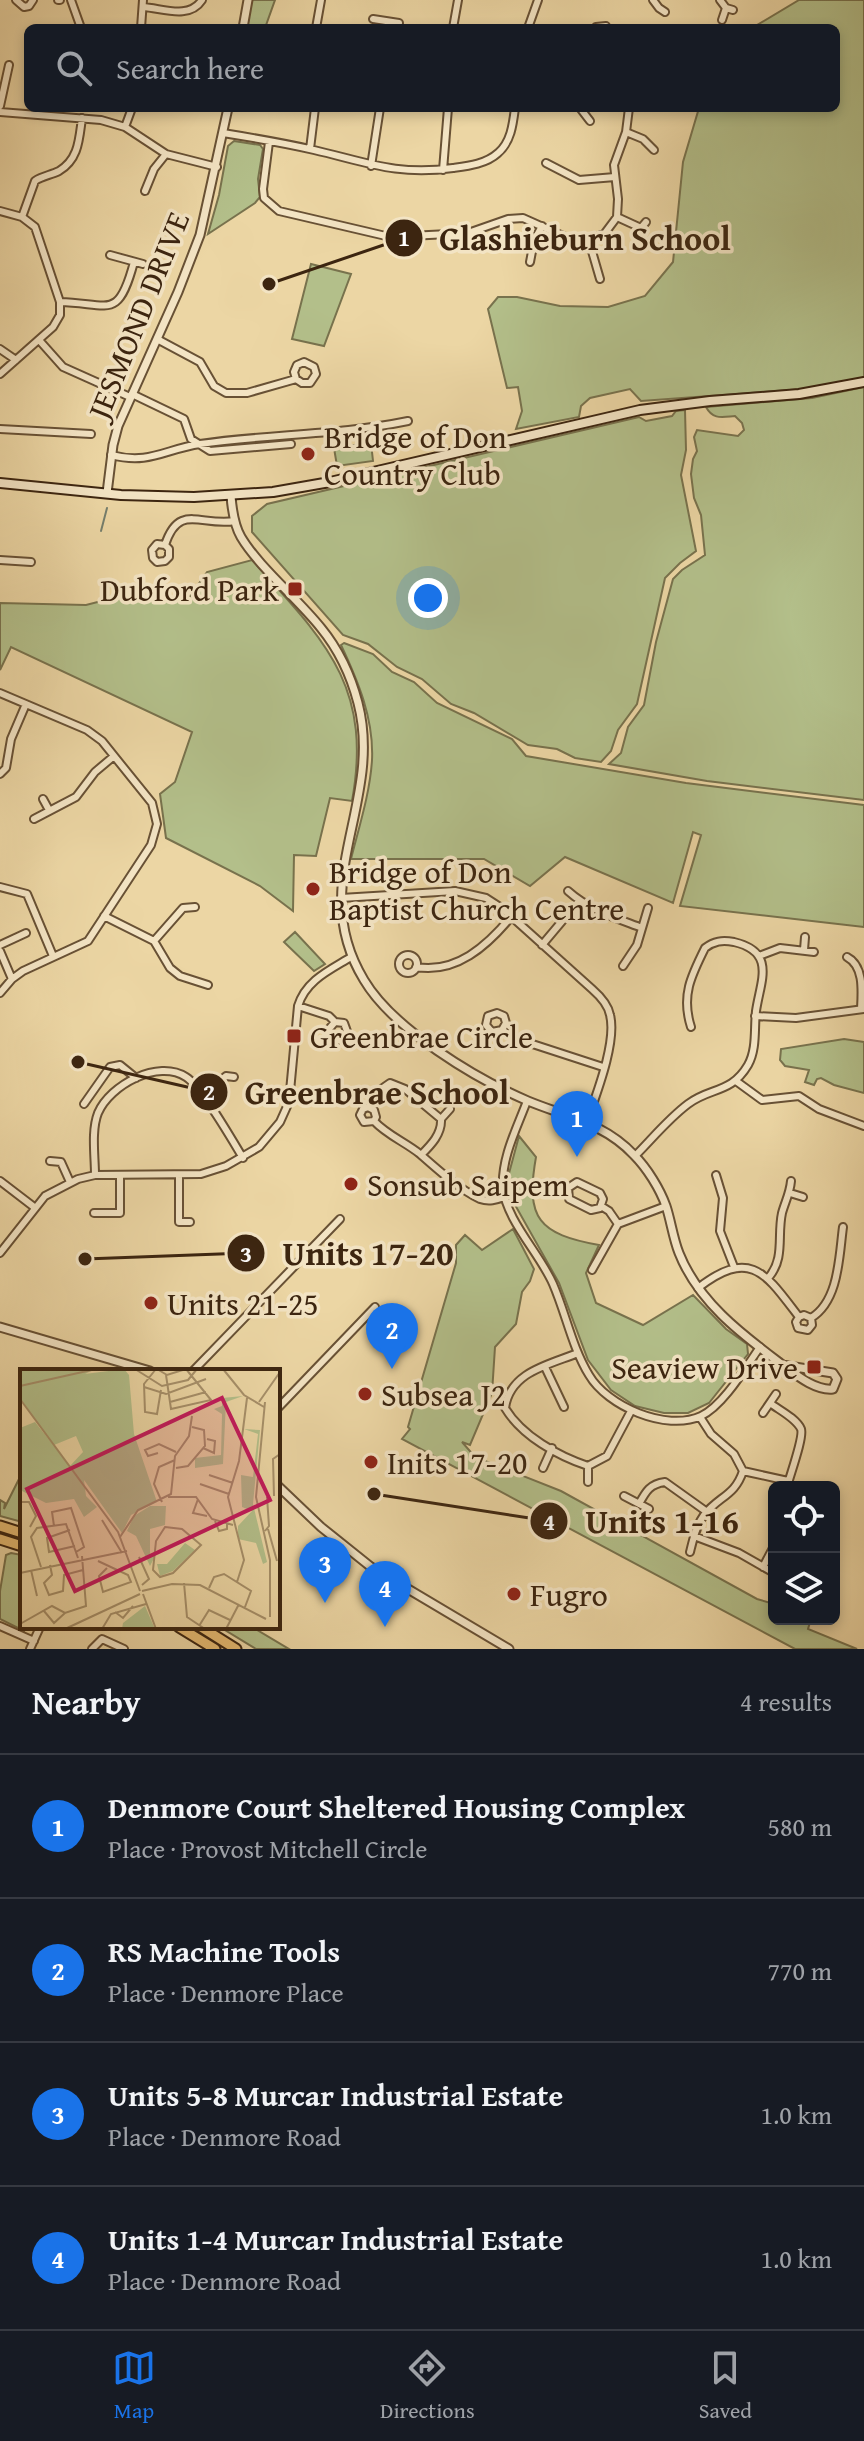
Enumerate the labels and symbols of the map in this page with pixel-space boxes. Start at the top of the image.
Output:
street label: JESMOND DRIVE [74,204,201,429]
callout: Glashieburn School [384,209,747,267]
text: Glashieburn School [439,213,731,262]
text: 1 [398,220,410,255]
place label: Bridge of Don Country Club [324,413,507,497]
marker: Bridge of Don Country Club [299,445,317,463]
place label: Dubford Park [100,566,280,613]
your location [408,578,448,618]
marker: Dubford Park [286,580,304,598]
place label: Bridge of Don Baptist Church Centre [329,848,624,932]
marker: Bridge of Don Baptist Church Centre [304,880,322,898]
place label: Greenbrae Circle [310,1013,533,1060]
marker: Greenbrae Circle [285,1027,303,1045]
callout: Greenbrae School [189,1063,525,1121]
text: Greenbrae School [245,1067,509,1116]
text: 2 [203,1074,215,1109]
pin: 1 [551,1091,603,1157]
place label: Sonsub Saipem [367,1161,569,1208]
marker: Sonsub Saipem [342,1175,360,1193]
callout: Units 17-20 [226,1224,469,1282]
text: Units 17-20 [282,1228,454,1277]
text: 3 [240,1236,252,1271]
place label: Units 21-25 [167,1280,319,1327]
marker: Units 21-25 [142,1294,160,1312]
pin: 2 [366,1303,418,1369]
place label: Seaview Drive [611,1344,798,1391]
marker: Seaview Drive [805,1358,823,1376]
inset map [20,1369,280,1629]
place label: Subsea J2 [381,1371,506,1418]
marker: Subsea J2 [356,1385,374,1403]
place label: Inits 17-20 [387,1439,527,1486]
marker: Inits 17-20 [362,1453,380,1471]
callout: Units 1-16 [529,1492,754,1550]
text: Units 1-16 [585,1496,739,1545]
text: 4 [543,1504,555,1539]
pin: 3 [299,1537,351,1603]
pin: 4 [359,1561,411,1627]
place label: Fugro [530,1571,608,1618]
marker: Fugro [505,1585,523,1603]

